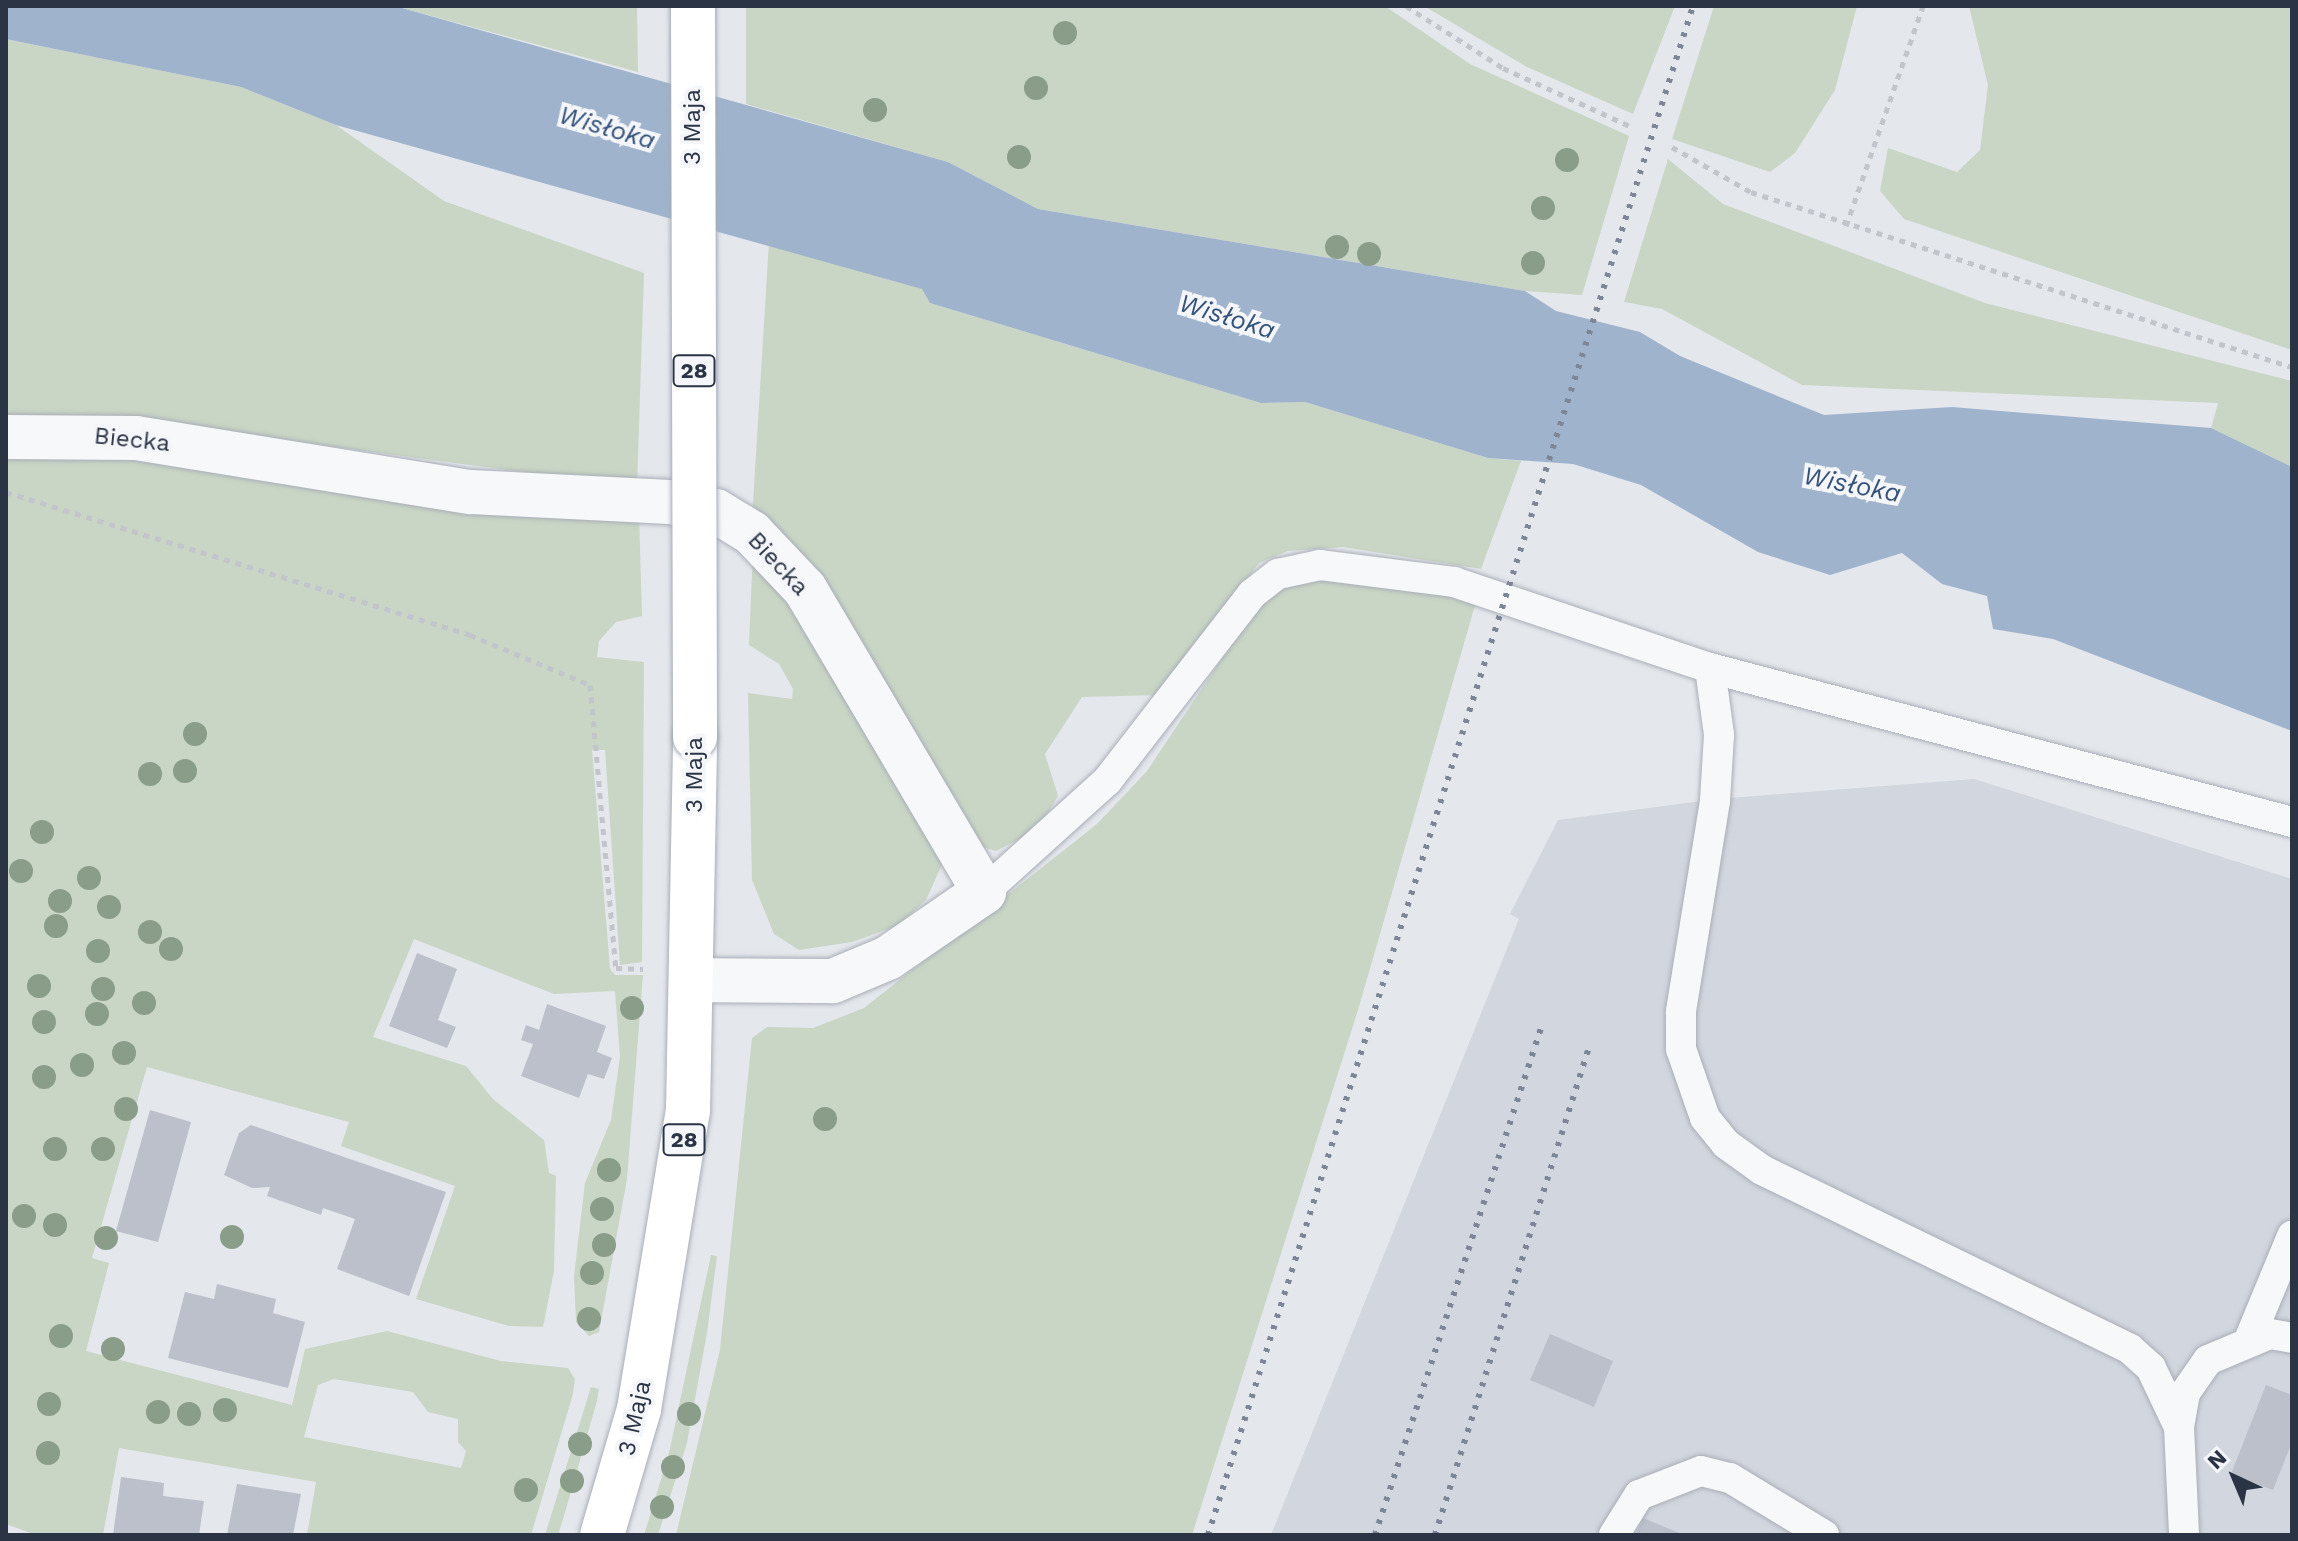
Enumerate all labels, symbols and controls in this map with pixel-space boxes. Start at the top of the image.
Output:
street label: 3 Maja [679,89,707,165]
water label: Wisłoka [555,99,659,157]
water label: Wisłoka [1175,288,1279,346]
road number: 28 [672,353,716,389]
street label: Biecka [93,422,171,458]
water label: Wisłoka [1801,460,1903,510]
street label: Biecka [741,526,815,602]
street label: 3 Maja [681,737,709,813]
road number: 28 [662,1122,706,1158]
street label: 3 Maja [612,1378,658,1458]
north arrow [2194,1437,2274,1517]
text: N [2202,1445,2232,1474]

